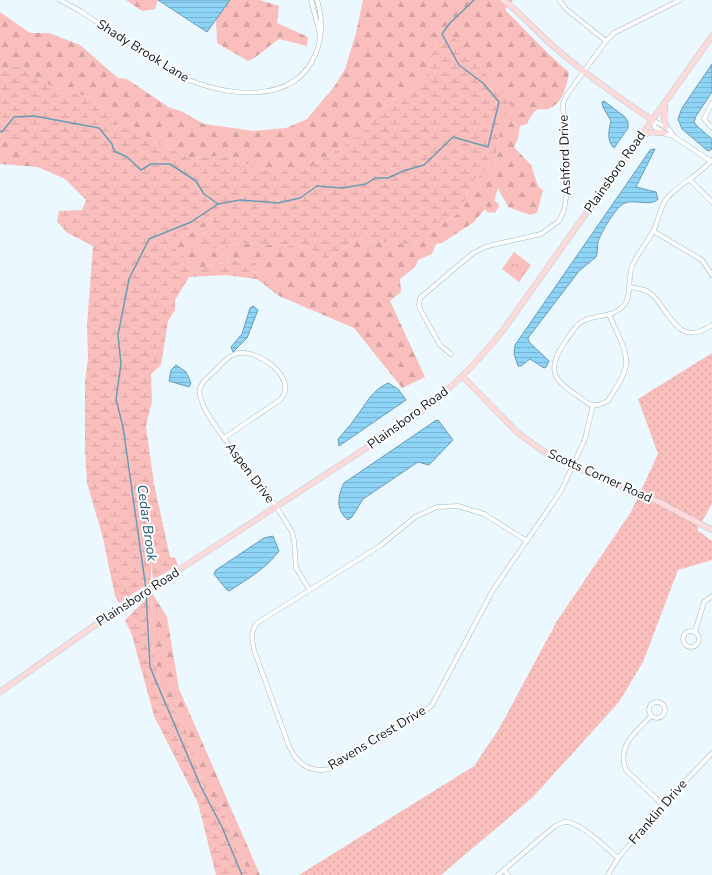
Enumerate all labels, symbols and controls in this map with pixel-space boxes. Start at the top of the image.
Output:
street label: Shady Brook Lane [93,15,193,87]
street label: Ashford Drive [555,114,575,196]
street label: Plainsboro Road [580,128,650,216]
street label: Plainsboro Road [364,383,452,453]
street label: Aspen Drive [221,439,279,507]
street label: Scotts Corner Road [545,445,655,507]
water label: Cedar Brook [132,483,162,564]
street label: Plainsboro Road [93,563,183,631]
street label: Ravens Crest Drive [325,702,429,774]
street label: Franklin Drive [625,776,691,848]

